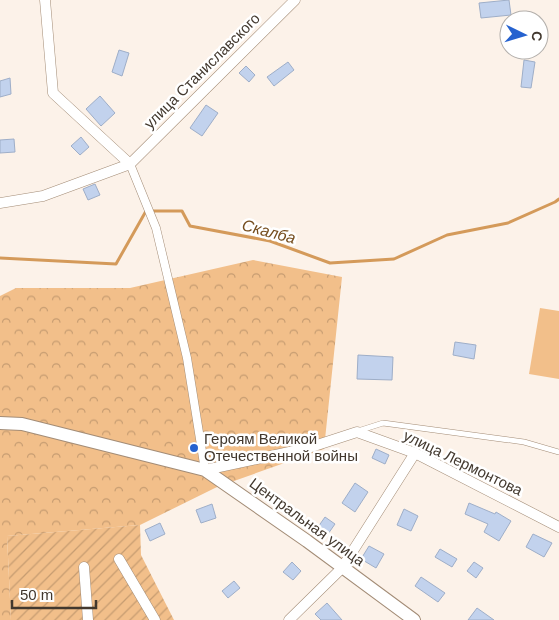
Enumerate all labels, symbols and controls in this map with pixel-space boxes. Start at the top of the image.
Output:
street label: улица Станиславского [140,9,263,132]
north arrow [499,10,549,60]
text: С [529,30,545,42]
water label: Скалба [240,216,298,247]
street label: улица Лермонтова [401,426,526,499]
place label: Героям Великой Отечественной войны [204,430,358,464]
marker: Героям Великой Отечественной войны [188,442,200,454]
street label: Центральная улица [246,474,369,569]
scale bar [12,578,96,610]
text: 50 m [20,586,53,603]

